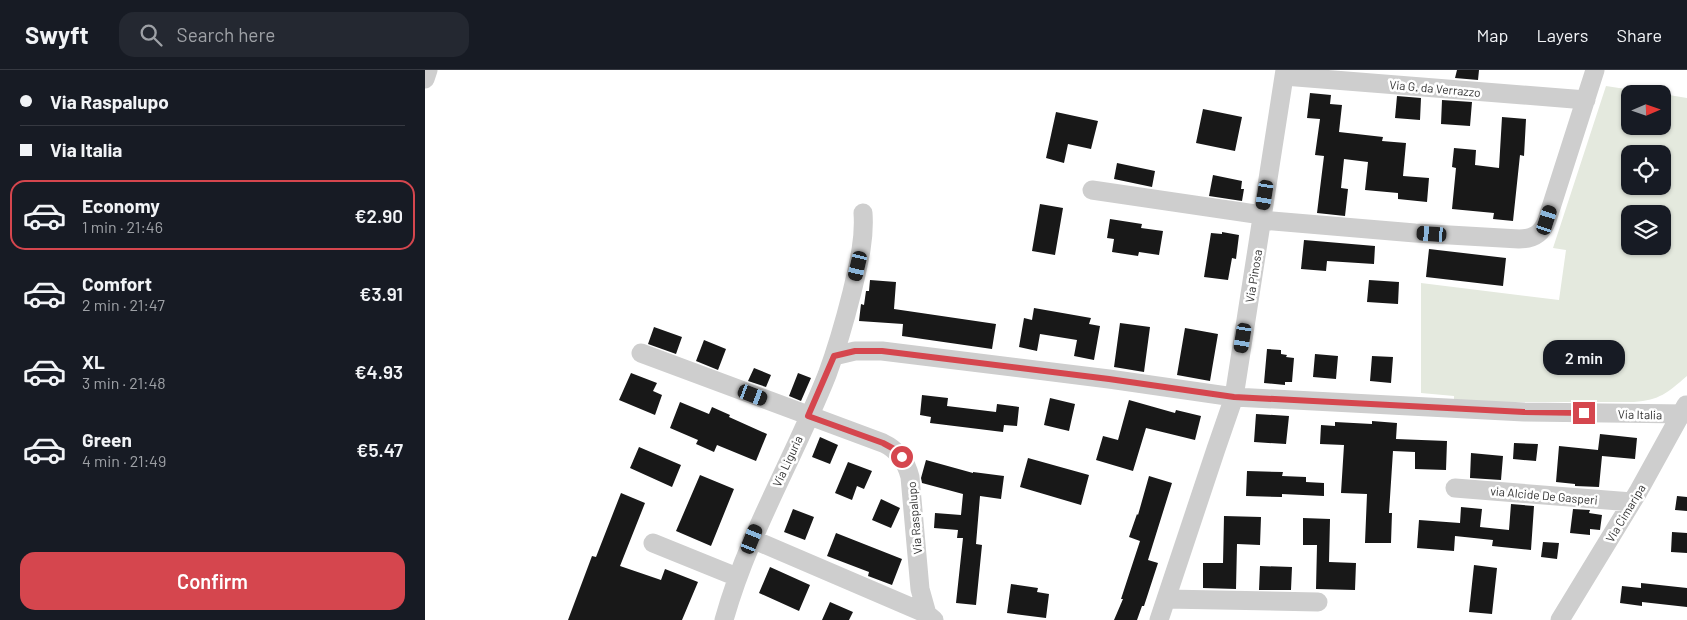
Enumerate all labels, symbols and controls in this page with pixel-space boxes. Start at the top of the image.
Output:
search box [119,12,469,57]
text: Swyft [25,20,89,49]
icon: search [137,21,165,49]
text: Search here [177,23,275,46]
text: Map [1476,24,1508,46]
text: Layers [1536,24,1589,46]
text: Share [1617,24,1662,46]
street label: Via G. da Verrazzo [1389,77,1481,99]
north arrow [1621,85,1671,135]
map controls [1621,85,1671,255]
text: Via Raspalupo [50,90,169,113]
text: Via Italia [50,138,122,161]
button: locate [1621,145,1671,195]
car [1255,179,1274,211]
icon: car [22,193,67,238]
text: Economy [82,194,160,217]
car [1535,203,1558,237]
text: €2.90 [354,204,403,227]
button: layers [1621,205,1671,255]
text: 1 min · 21:46 [82,217,163,236]
car [1416,225,1447,243]
street label: Via Pinosa [1242,248,1264,304]
car [847,250,868,282]
icon: car [22,271,67,316]
text: Comfort [82,272,152,295]
text: €3.91 [359,282,403,305]
text: 2 min · 21:47 [82,295,165,314]
car [1233,322,1252,354]
callout: 2 min [1543,340,1625,376]
text: 2 min [1565,348,1603,367]
icon: car [22,349,67,394]
text: XL [82,350,105,373]
text: €4.93 [355,360,403,383]
text: 3 min · 21:48 [82,373,166,392]
car [736,383,769,407]
route end [1573,402,1595,424]
street label: Via Italia [1618,407,1662,421]
icon: car [22,427,67,472]
text: Green [82,428,132,451]
street label: Via Liguria [769,433,805,489]
text: €5.47 [356,438,403,461]
route start [891,446,913,468]
text: 4 min · 21:49 [82,451,166,470]
street label: Via Raspalupo [904,481,924,555]
street label: Via Cimaripa [1602,481,1648,545]
street label: via Alcide De Gasperi [1490,483,1598,507]
car [739,522,764,556]
button: Confirm [20,552,405,610]

